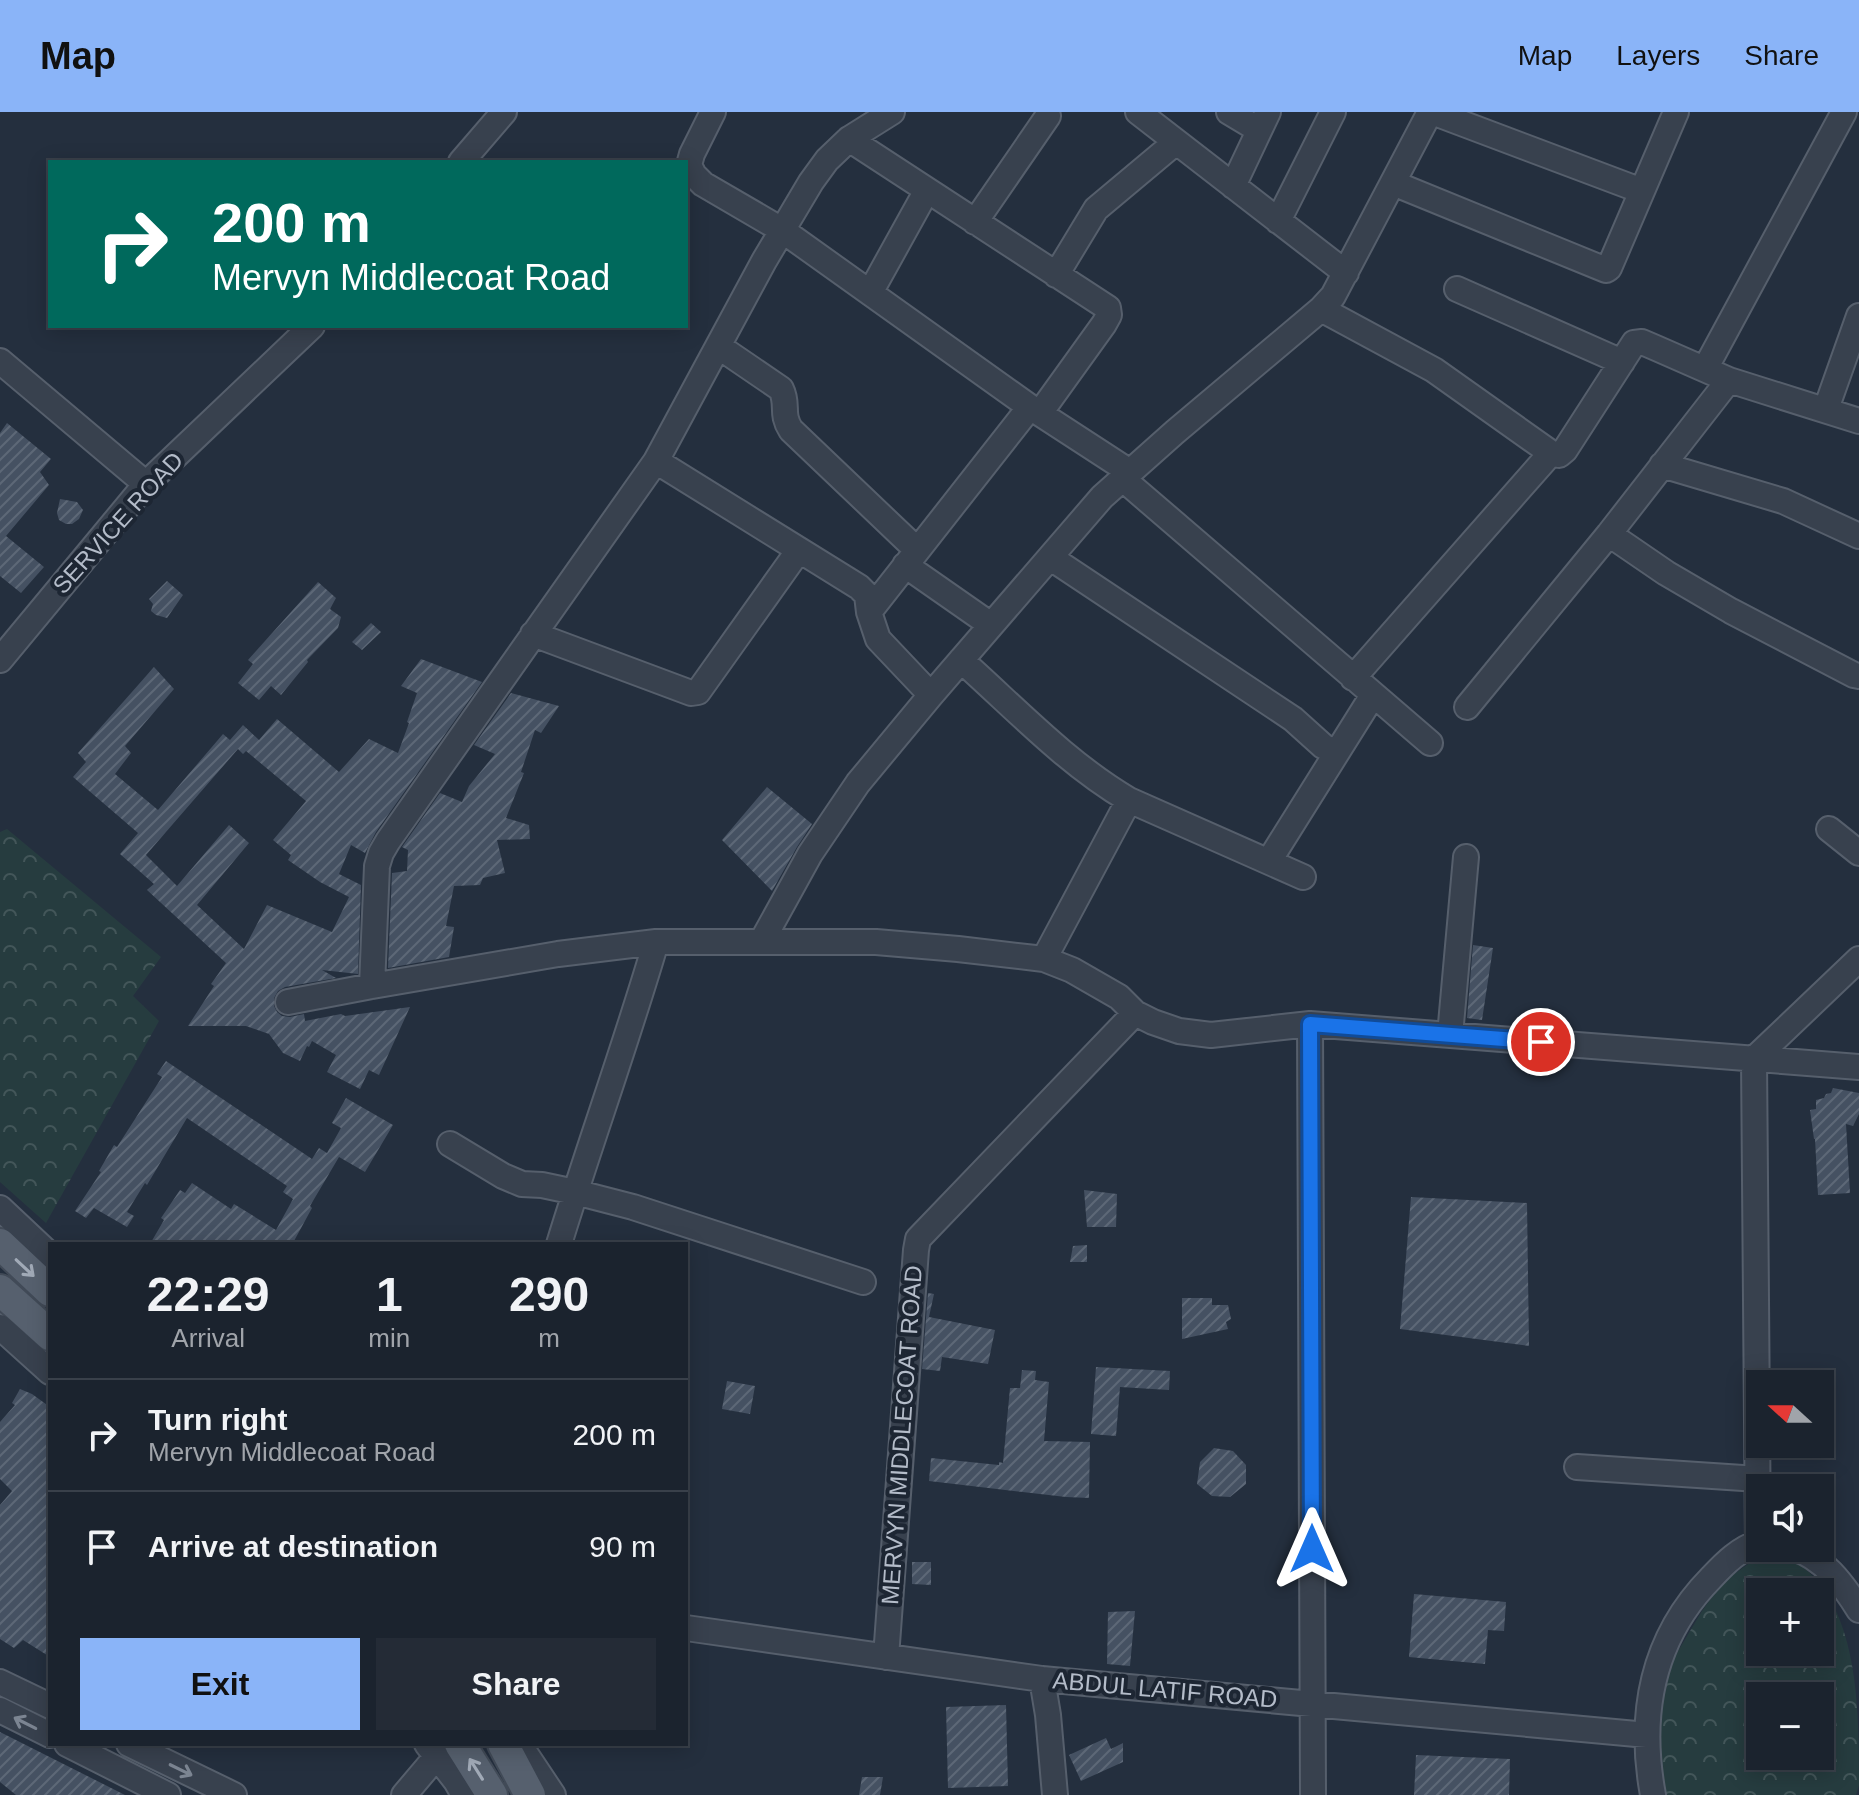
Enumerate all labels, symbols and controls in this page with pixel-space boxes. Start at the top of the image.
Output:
text: Map [40,35,116,77]
text: Map [1518,40,1572,71]
text: Layers [1616,40,1700,71]
text: Share [1744,40,1819,71]
text: 200 m [212,191,371,254]
icon: right [80,192,184,296]
text: Mervyn Middlecoat Road [212,257,610,298]
street label: SERVICE ROAD [47,446,188,599]
pin [1507,1008,1575,1076]
icon: arrive [1519,1020,1563,1064]
one-way arrow [15,1258,35,1277]
street label: MERVYN MIDDLECOAT ROAD [876,1264,927,1606]
text: 22:29 [147,1268,270,1321]
text: 1 [376,1268,403,1321]
text: 290 [509,1268,589,1321]
text: Arrival [171,1323,245,1353]
text: min [368,1323,410,1353]
text: m [538,1323,560,1353]
north arrow [1746,1370,1834,1458]
map controls [1746,1370,1834,1770]
text: Turn right [148,1403,287,1436]
icon: right [80,1413,124,1457]
text: 200 m [573,1418,656,1451]
text: Mervyn Middlecoat Road [148,1437,436,1467]
button: sound [1746,1474,1834,1562]
position arrow [1270,1507,1354,1591]
icon: arrive [80,1525,124,1569]
text: Arrive at destination [148,1530,438,1563]
text: 90 m [589,1530,656,1563]
button: + [1746,1578,1834,1666]
button: Exit [80,1638,360,1730]
button: Share [376,1638,656,1730]
street label: ABDUL LATIF ROAD [1052,1666,1278,1713]
button: − [1746,1682,1834,1770]
one-way arrow [14,1714,37,1730]
one-way arrow [468,1758,484,1781]
one-way arrow [169,1763,192,1778]

